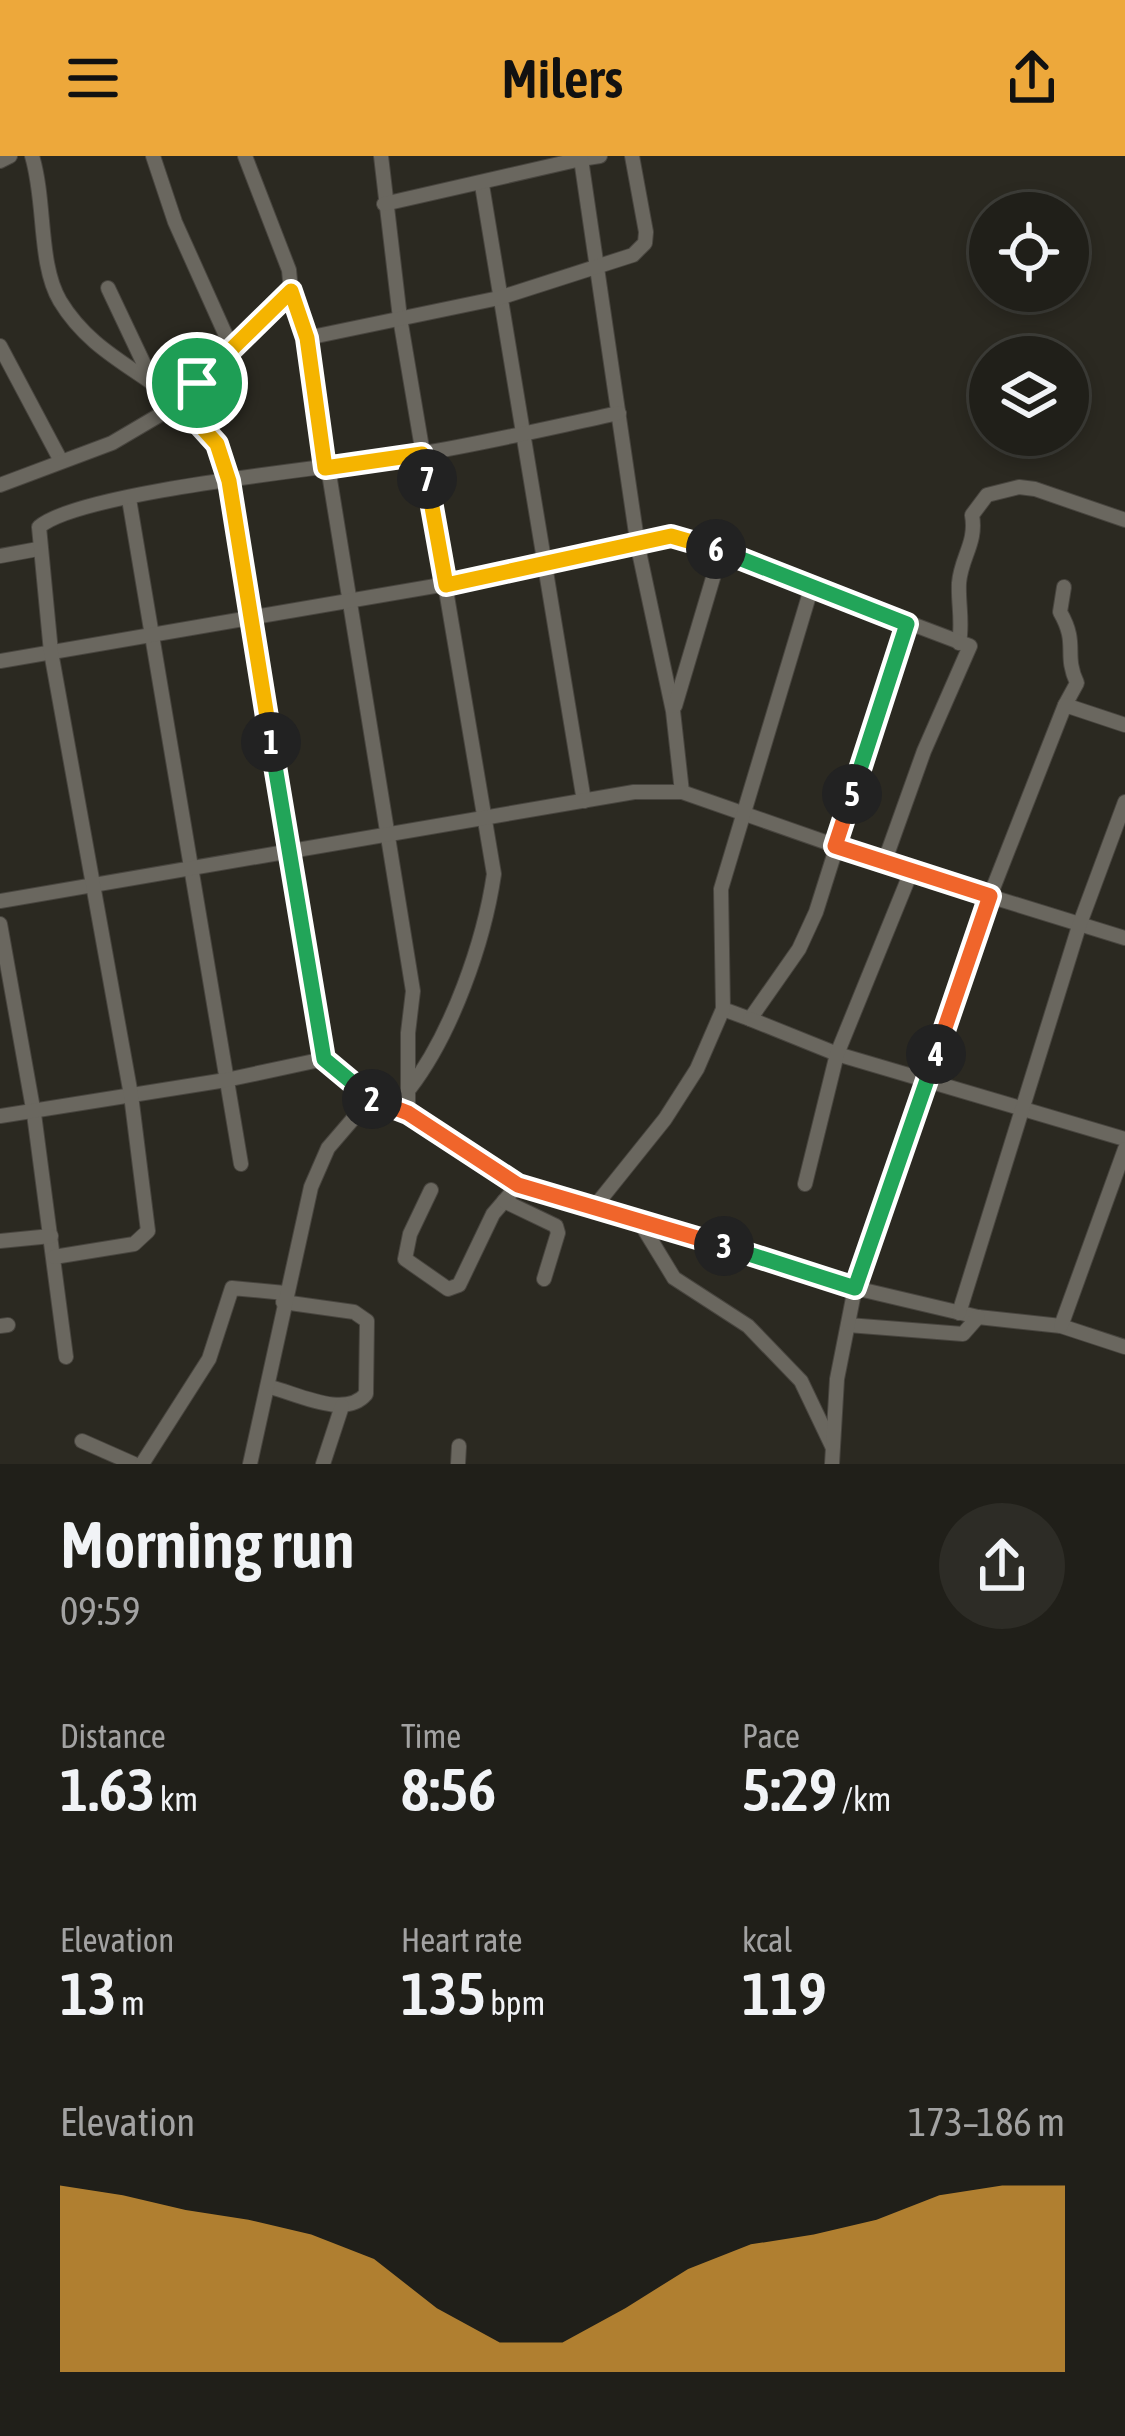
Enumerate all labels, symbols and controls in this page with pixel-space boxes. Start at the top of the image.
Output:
icon: menu [60,45,126,111]
icon: share [999,45,1065,111]
text: Milers [502,48,623,109]
map controls [969,192,1089,456]
button: locate [969,192,1089,312]
pin [146,332,248,434]
button: layers [969,336,1089,456]
icon: arrive [164,350,230,416]
pin: 7 [397,449,457,509]
text: 7 [419,460,435,498]
pin: 6 [686,519,746,579]
text: 6 [708,530,724,568]
pin: 1 [241,712,301,772]
text: 1 [263,723,279,761]
pin: 5 [822,764,882,824]
text: 5 [844,775,860,813]
pin: 4 [906,1024,966,1084]
text: 4 [928,1035,944,1073]
pin: 2 [342,1069,402,1129]
text: 2 [364,1080,380,1118]
pin: 3 [694,1216,754,1276]
text: 3 [716,1227,732,1265]
button: share [939,1503,1065,1629]
text: Morning run [60,1506,355,1582]
text: 09:59 [60,1589,140,1633]
text: Distance [60,1717,166,1755]
text: Time [401,1717,461,1755]
text: Pace [742,1717,800,1755]
text: 1.63 [60,1755,155,1824]
text: 8:56 [401,1755,496,1824]
text: 5:29 [742,1755,837,1824]
text: km [155,1780,198,1818]
text: /km [837,1780,891,1818]
text: Elevation [60,1921,174,1959]
text: Heart rate [401,1921,523,1959]
text: kcal [742,1921,792,1959]
text: 13 [60,1959,116,2028]
text: 135 [401,1959,486,2028]
text: 119 [742,1959,827,2028]
text: m [116,1984,145,2022]
text: bpm [486,1984,545,2022]
text: Elevation [60,2100,195,2144]
text: 173–186 m [908,2100,1065,2144]

